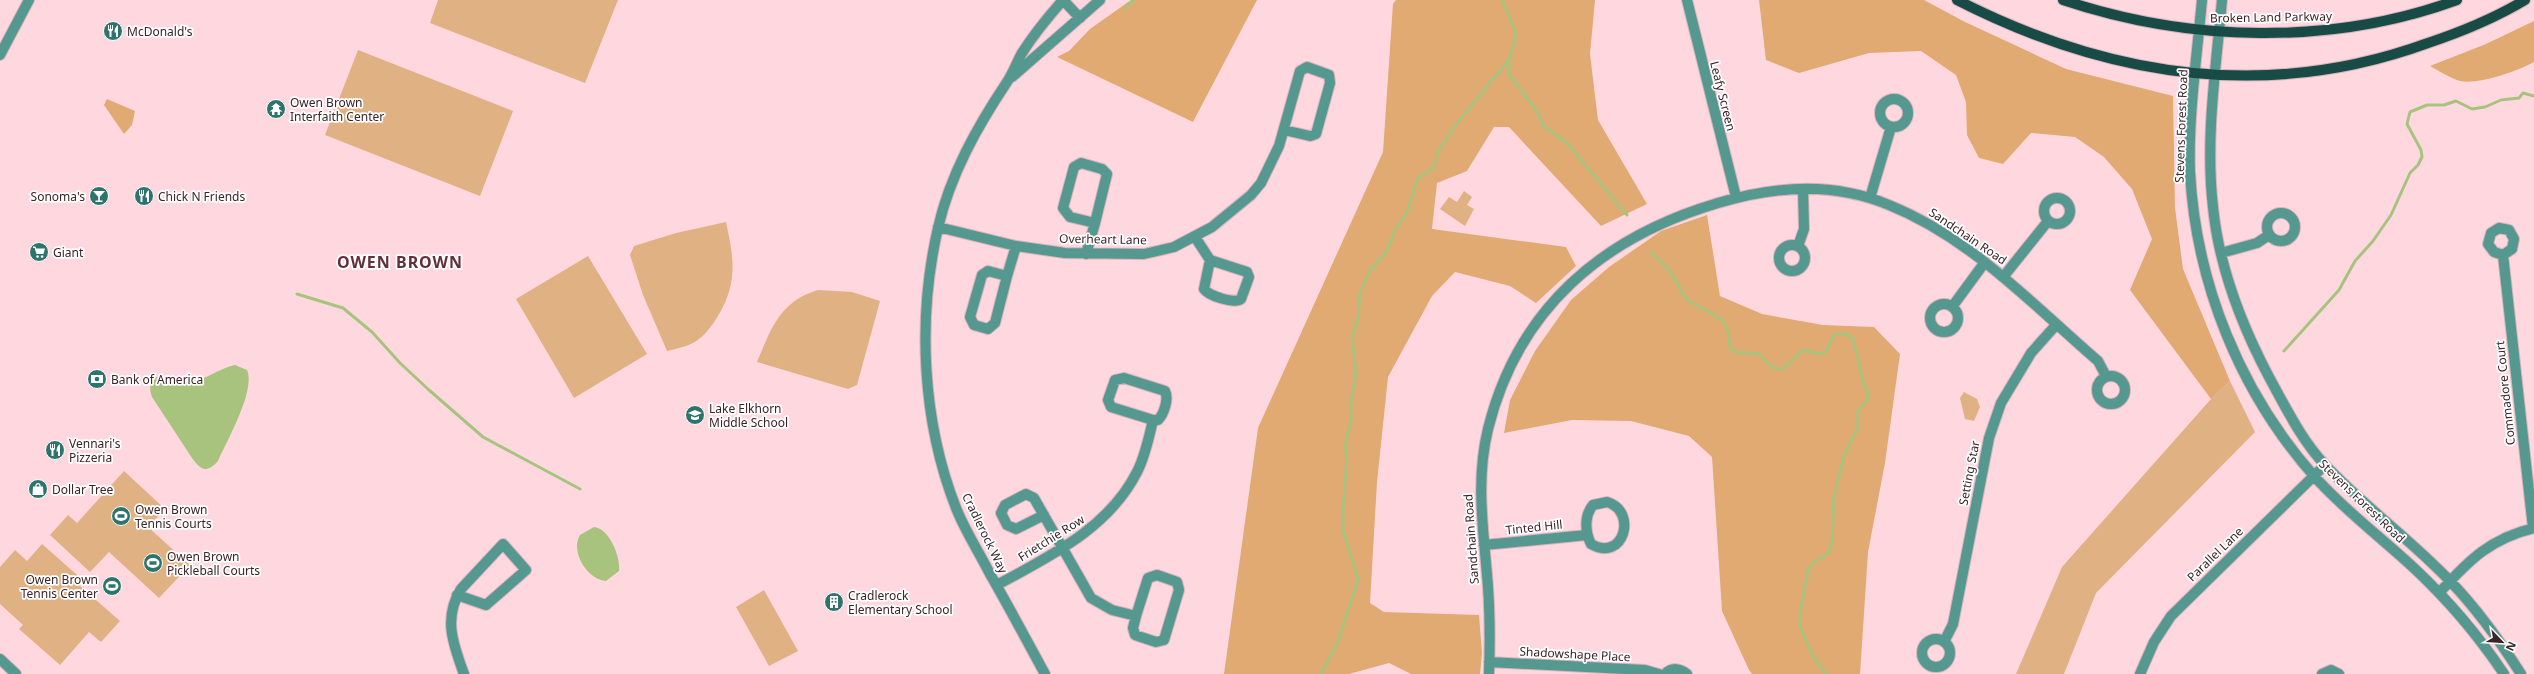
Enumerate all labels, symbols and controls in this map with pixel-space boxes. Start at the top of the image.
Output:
street label: Broken Land Parkway [2210,7,2333,27]
restaurant icon: McDonald's [102,20,124,42]
place label: McDonald's [127,23,193,40]
street label: Leafy Screen [1706,59,1740,133]
street label: Stevens Forest Road [2171,69,2191,183]
place label: Owen Brown Interfaith Center [290,94,384,125]
temple icon: Owen Brown Interfaith Center [265,98,287,120]
bar icon: Sonoma's [88,185,110,207]
restaurant icon: Chick N Friends [133,185,155,207]
place label: Sonoma's [31,188,85,205]
place label: Chick N Friends [158,188,245,205]
street label: Sandchain Road [1926,204,2010,268]
street label: Overheart Lane [1059,230,1147,248]
supermarket icon: Giant [28,241,50,263]
place label: Giant [53,244,84,261]
district label: OWEN BROWN [337,251,463,273]
street label: Commadore Court [2491,339,2519,446]
bank icon: Bank of America [86,368,108,390]
place label: Bank of America [111,371,203,388]
place label: Lake Elkhorn Middle School [709,400,788,431]
school or university icon: Lake Elkhorn Middle School [684,404,706,426]
place label: Vennari's Pizzeria [69,435,121,466]
restaurant icon: Vennari's Pizzeria [44,439,66,461]
street label: Setting Star [1954,439,1984,507]
street label: Stevens Forest Road [2315,455,2409,547]
shop icon: Dollar Tree [27,478,49,500]
place label: Dollar Tree [52,481,114,498]
street label: Cradlerock Way [958,490,1012,577]
street label: Sandchain Road [1459,493,1483,585]
place label: Owen Brown Tennis Courts [135,501,212,532]
sports icon: Owen Brown Tennis Courts [110,505,132,527]
street label: Frietchie Row [1014,511,1088,565]
street label: Tinted Hill [1505,516,1563,538]
street label: Parallel Lane [2183,523,2247,585]
place label: Owen Brown Pickleball Courts [167,548,260,579]
sports icon: Owen Brown Pickleball Courts [142,552,164,574]
place label: Owen Brown Tennis Center [21,571,98,602]
sports icon: Owen Brown Tennis Center [101,575,123,597]
place label: Cradlerock Elementary School [848,587,953,618]
building icon: Cradlerock Elementary School [823,591,845,613]
north arrow [2482,622,2522,662]
text: N [2503,639,2520,654]
street label: Shadowshape Place [1519,643,1631,665]

